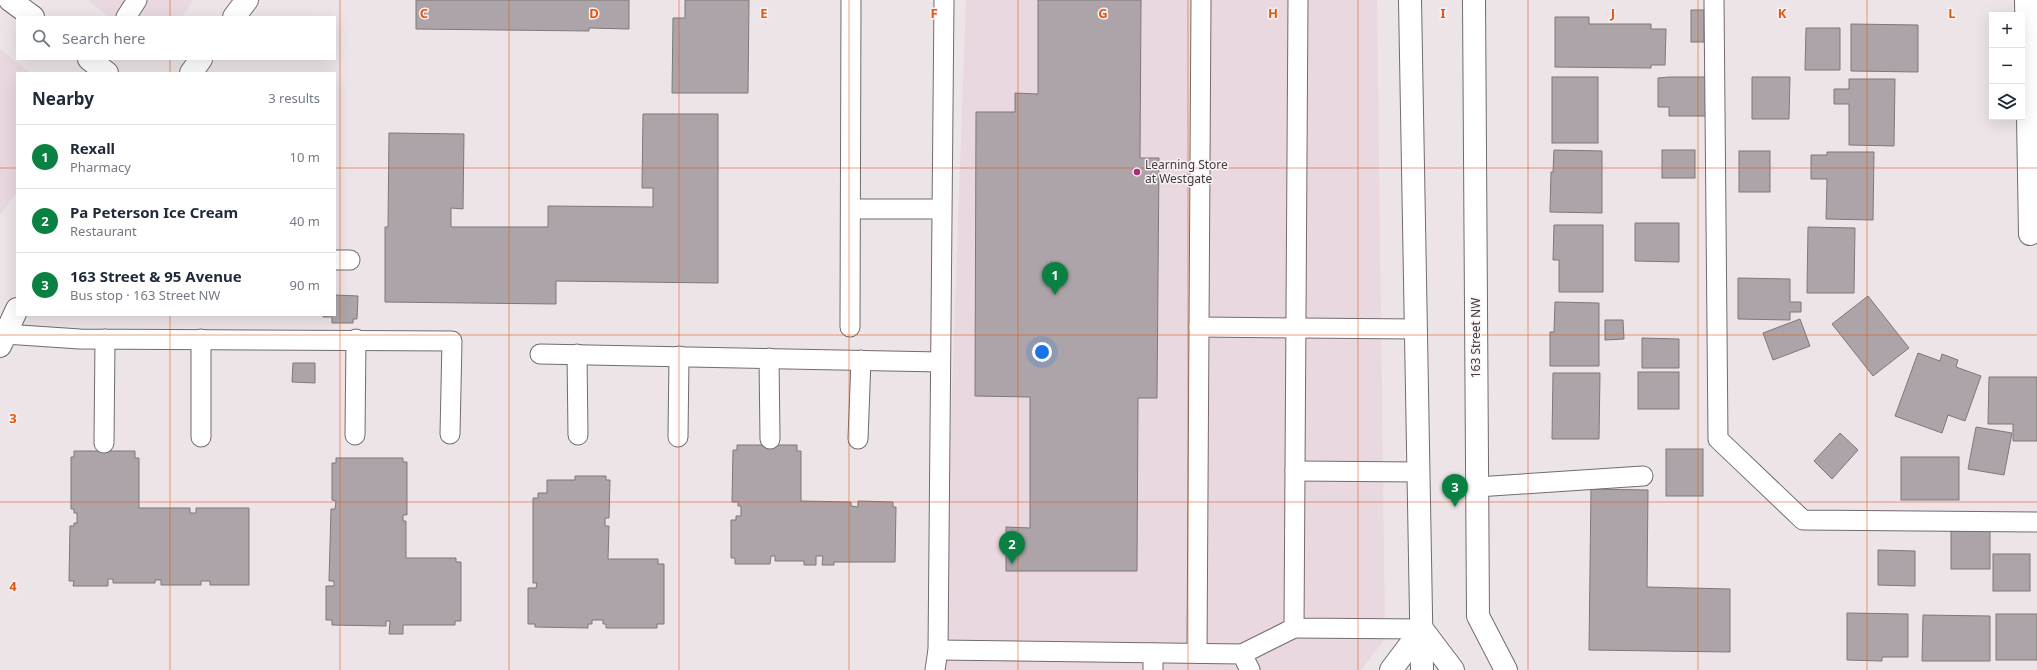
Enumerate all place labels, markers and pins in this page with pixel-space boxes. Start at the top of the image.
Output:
place label: Learning Store at Westgate [1145,156,1228,187]
marker: Learning Store at Westgate [1132,167,1142,177]
pin: 1 [1042,262,1068,295]
pin: 3 [1442,474,1468,507]
pin: 2 [999,531,1025,564]

